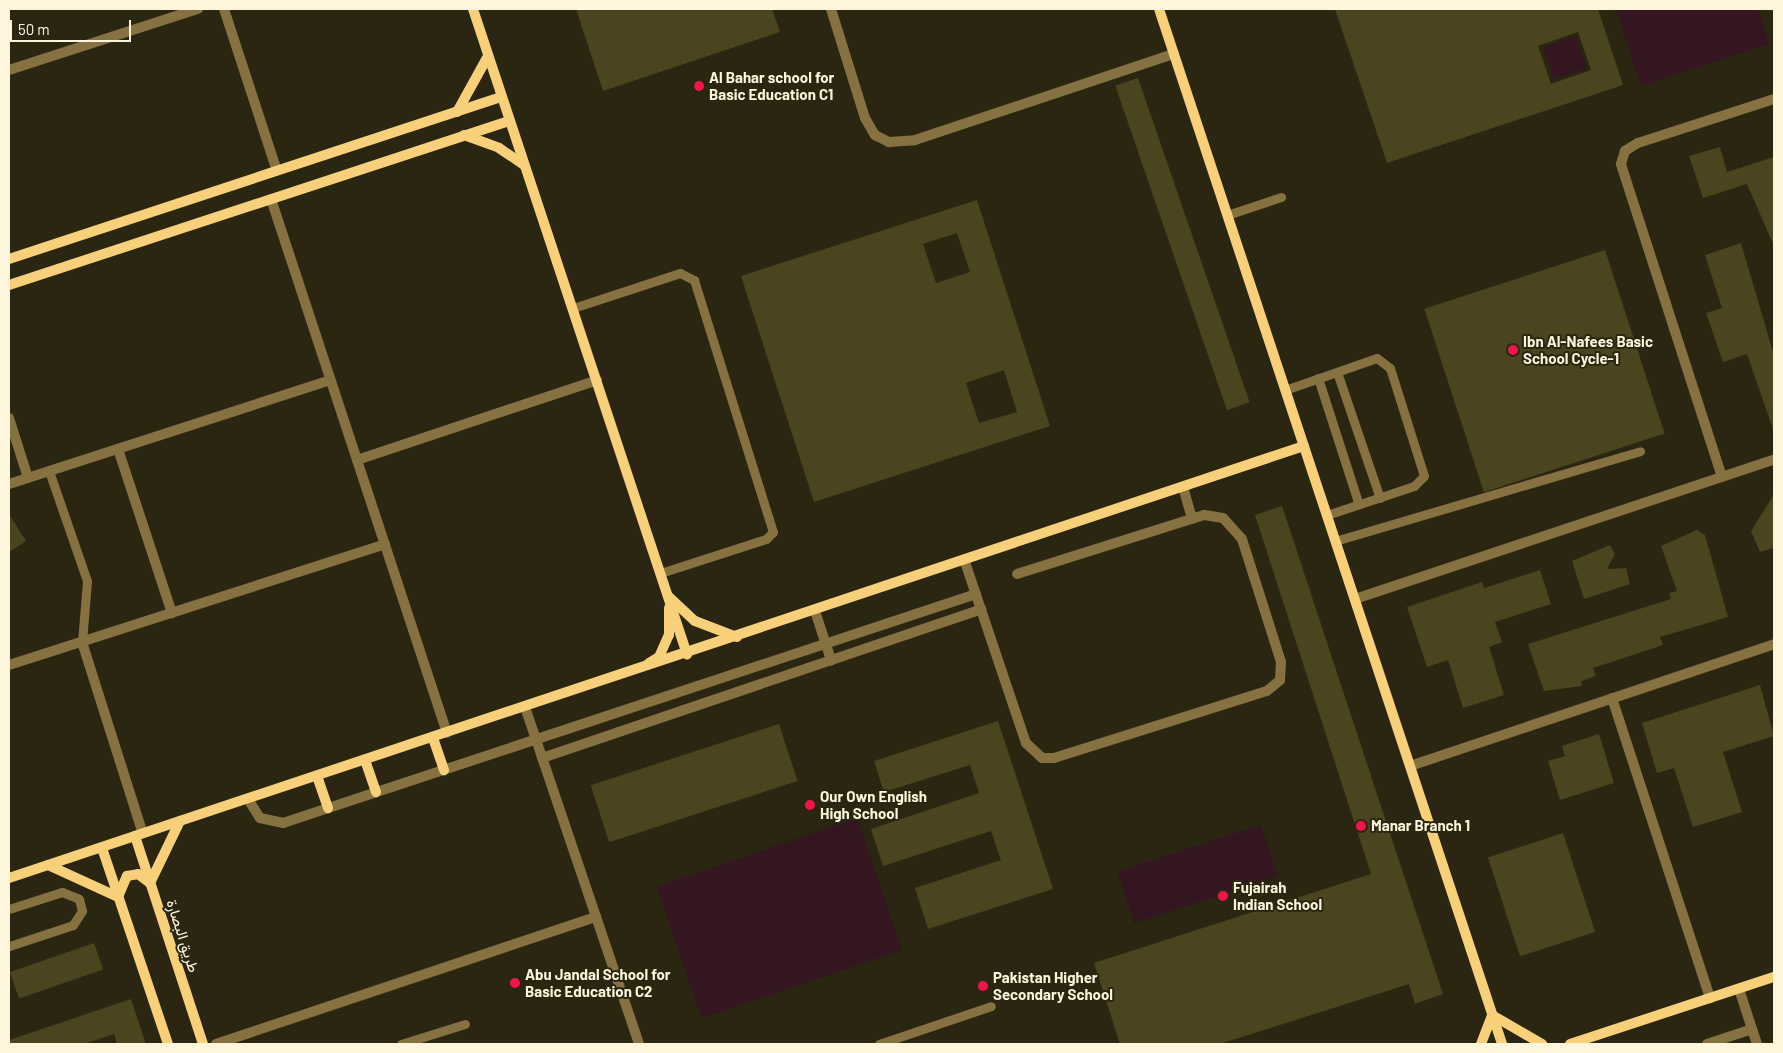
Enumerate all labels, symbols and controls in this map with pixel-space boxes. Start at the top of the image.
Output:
scale bar [12,10,134,42]
text: 50 m [18,20,50,38]
place label: Al Bahar school for Basic Education C1 [709,68,834,103]
marker: Al Bahar school for Basic Education C1 [693,80,705,92]
place label: Ibn Al-Nafees Basic School Cycle-1 [1523,332,1653,367]
marker: Ibn Al-Nafees Basic School Cycle-1 [1507,344,1519,356]
place label: Our Own English High School [820,787,927,822]
marker: Our Own English High School [804,799,816,811]
place label: Manar Branch 1 [1371,817,1470,835]
marker: Manar Branch 1 [1355,820,1367,832]
place label: Fujairah Indian School [1233,878,1322,913]
marker: Fujairah Indian School [1217,890,1229,902]
street label: طريق البصارة [163,897,203,975]
place label: Abu Jandal School for Basic Education C2 [525,965,671,1000]
place label: Pakistan Higher Secondary School [993,968,1113,1003]
marker: Abu Jandal School for Basic Education C2 [509,977,521,989]
marker: Pakistan Higher Secondary School [977,980,989,992]

